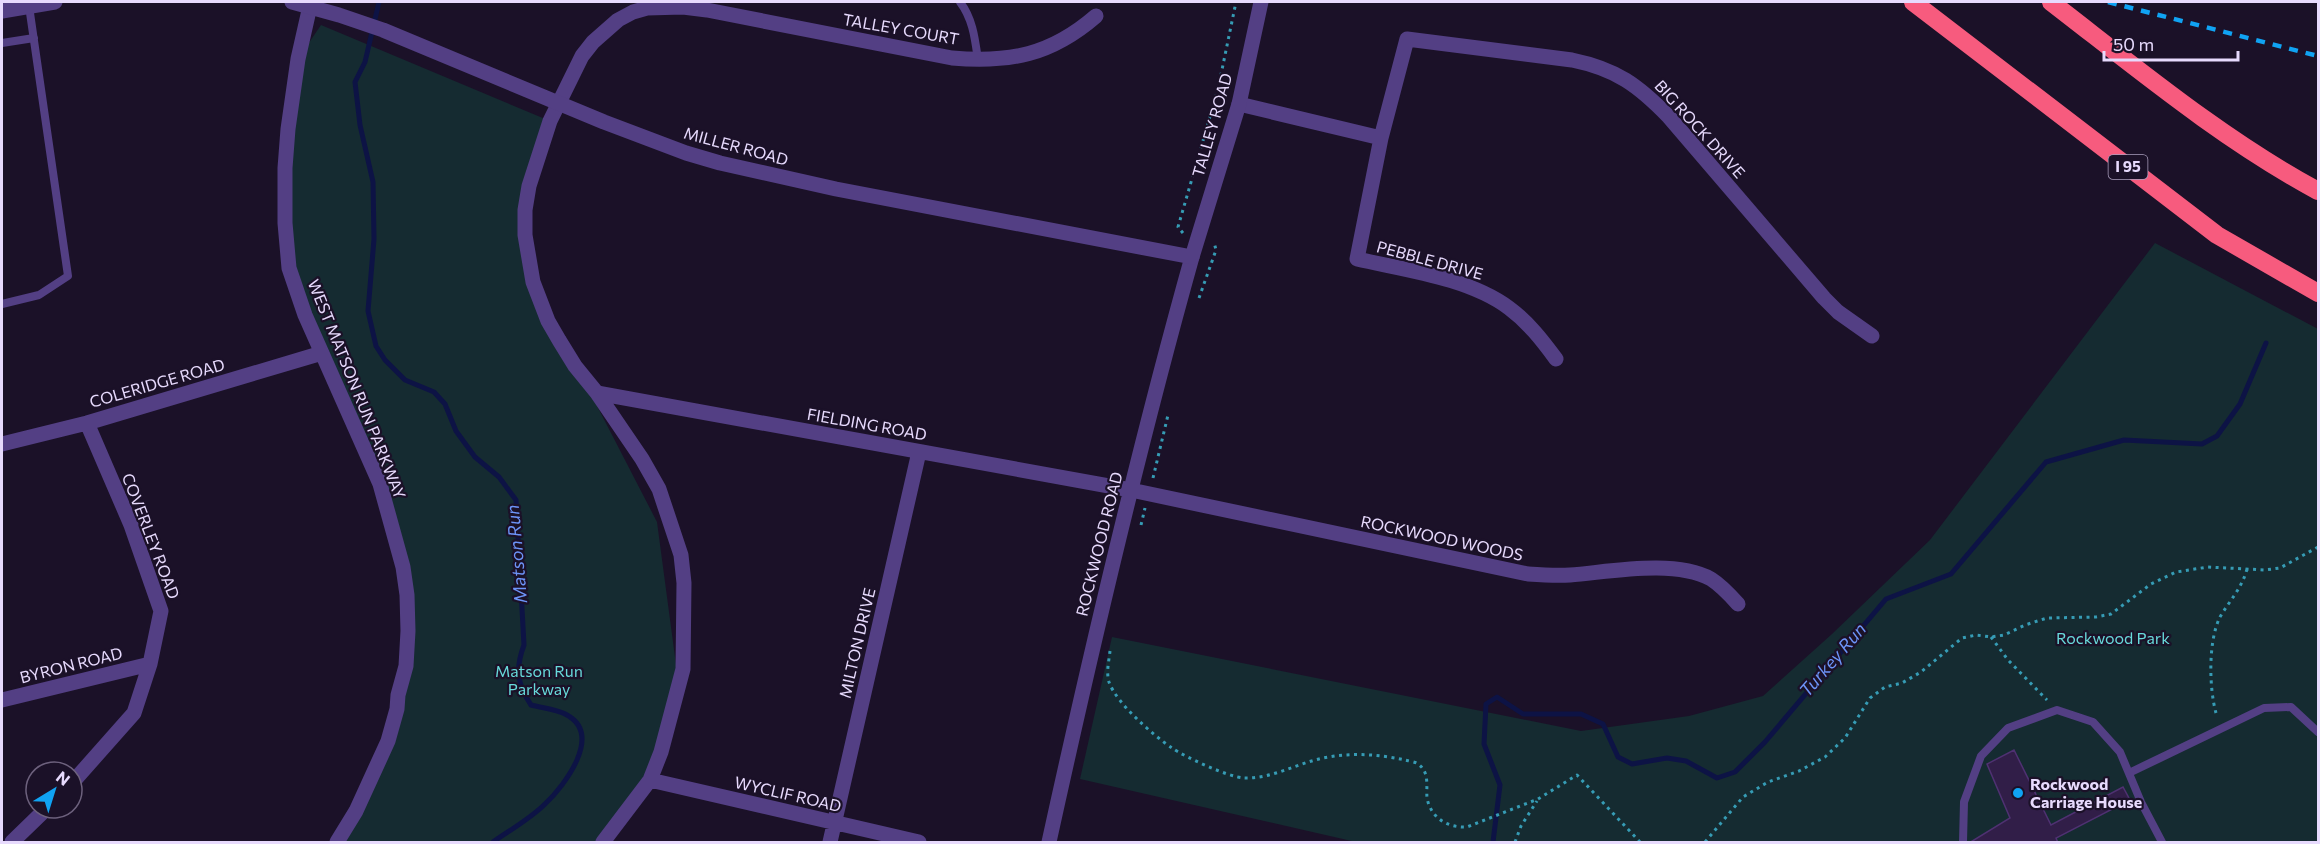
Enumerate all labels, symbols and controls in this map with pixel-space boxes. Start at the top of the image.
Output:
street label: TALLEY COURT [842,9,961,48]
scale bar [2104,24,2238,62]
text: 50 m [2113,33,2154,55]
street label: TALLEY ROAD [1188,71,1235,179]
street label: BIG ROCK DRIVE [1651,76,1749,182]
street label: MILLER ROAD [682,122,790,169]
road number: I 95 [2108,155,2148,179]
street label: PEBBLE DRIVE [1375,236,1485,283]
street label: WEST MATSON RUN PARKWAY [305,276,411,502]
street label: COLERIDGE ROAD [87,354,227,411]
street label: FIELDING ROAD [806,404,928,443]
street label: COVERLEY ROAD [119,470,184,601]
street label: ROCKWOOD ROAD [1071,470,1126,618]
water label: Matson Run [501,504,531,604]
street label: ROCKWOOD WOODS [1359,511,1525,564]
street label: MILTON DRIVE [835,586,878,700]
water label: Turkey Run [1794,618,1870,701]
park label: Rockwood Park [2056,628,2170,647]
street label: BYRON ROAD [18,643,124,686]
park label: Matson Run Parkway [495,661,583,698]
north arrow [24,760,84,820]
text: N [53,767,74,789]
street label: WYCLIF ROAD [733,772,843,815]
place label: Rockwood Carriage House [2030,774,2142,811]
marker: Rockwood Carriage House [2011,786,2025,800]

